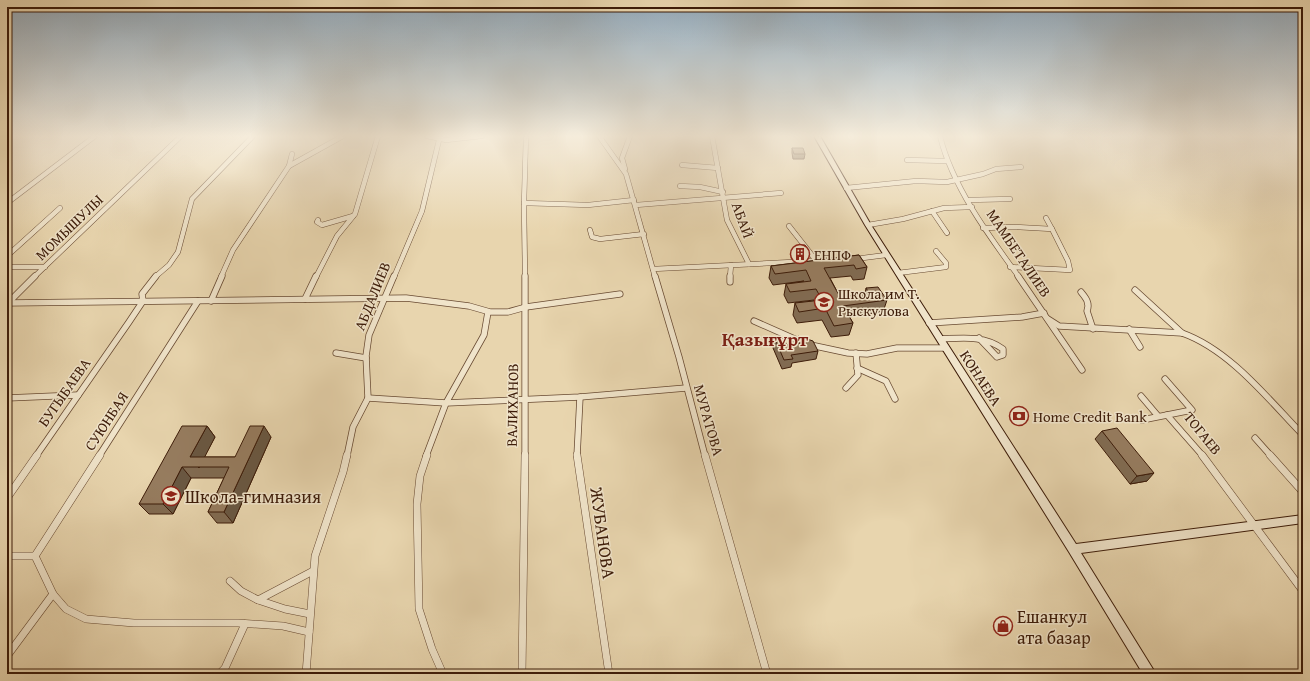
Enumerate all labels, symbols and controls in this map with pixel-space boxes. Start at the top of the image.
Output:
street label: МОМЫШУЛЫ [30,189,108,265]
street label: АБАЙ [727,199,759,241]
street label: МАМБЕТАЛИЕВ [982,205,1056,301]
building icon: ЕНПФ [789,243,811,265]
place label: ЕНПФ [814,244,851,265]
street label: АБДАЛИЕВ [349,259,395,333]
place label: Школа им Т. Рыскулова [838,283,920,321]
school or university icon: Школа им Т. Рыскулова [813,291,835,313]
district label: Қазығұрт [722,325,809,353]
street label: КОНАЕВА [955,346,1007,410]
street label: БУГЫБАЕВА [33,353,95,431]
street label: ВАЛИХАНОВ [501,363,523,447]
street label: МУРАТОВА [689,382,729,458]
street label: СУЮНБАЯ [79,387,133,455]
bank icon: Home Credit Bank [1008,405,1030,427]
place label: Home Credit Bank [1033,406,1147,427]
street label: ТОГАЕВ [1179,407,1227,459]
place label: Школа-гимназия [185,483,321,510]
school or university icon: Школа-гимназия [160,485,182,507]
street label: ЖУБАНОВА [583,485,623,581]
place label: Ешанкул ата базар [1017,603,1091,651]
shop icon: Ешанкул ата базар [992,615,1014,637]

